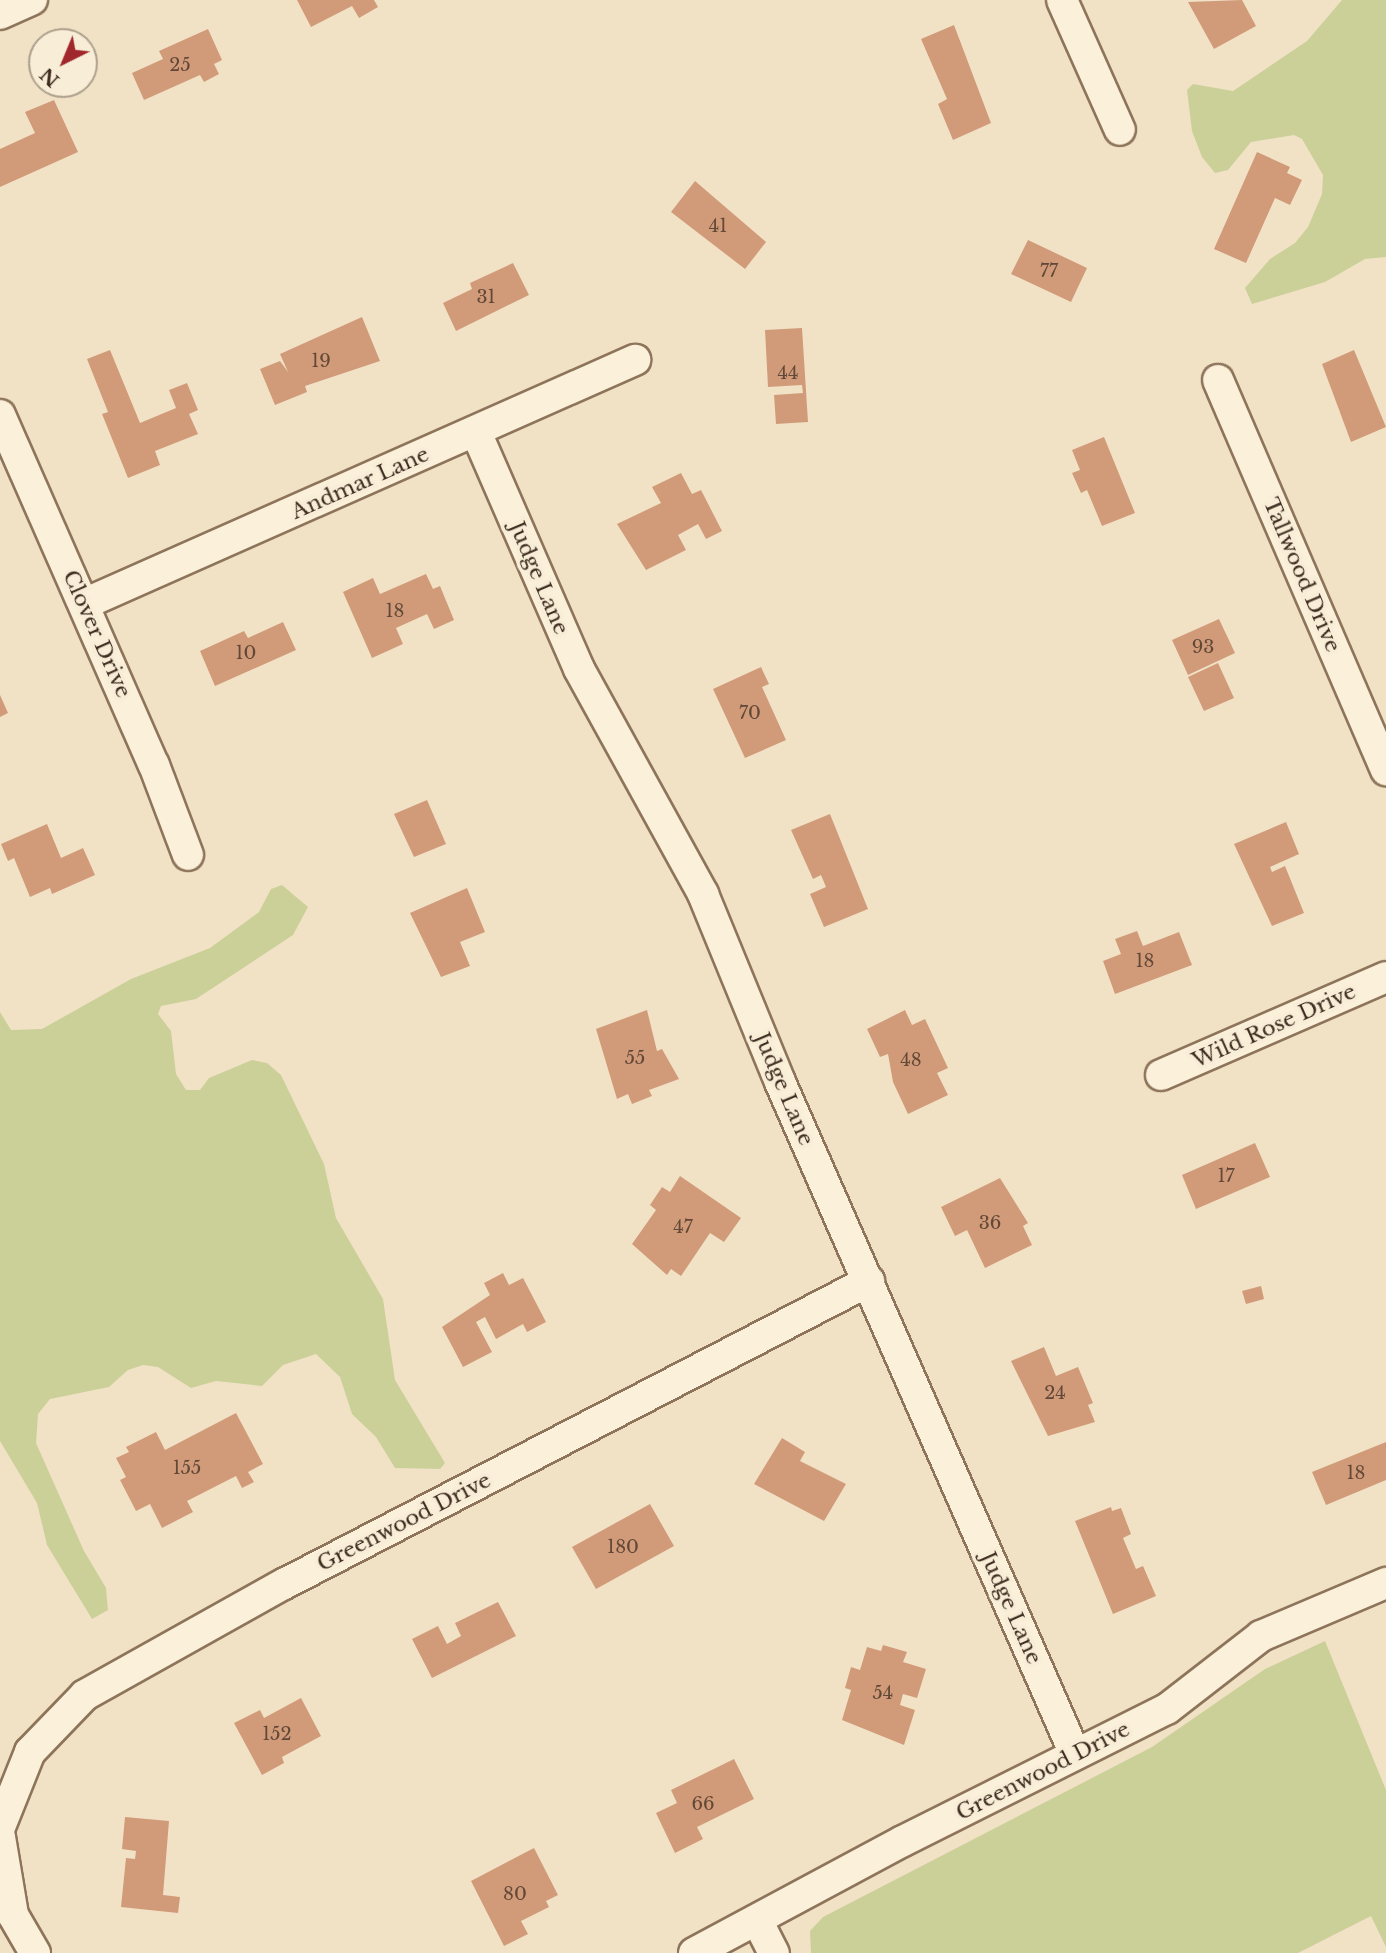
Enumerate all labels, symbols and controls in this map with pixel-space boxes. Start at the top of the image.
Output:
north arrow [28,28,98,98]
house number: 25 [169,54,191,76]
text: N [35,63,64,92]
house number: 41 [709,215,727,237]
house number: 77 [1040,260,1058,282]
house number: 31 [476,286,496,308]
house number: 19 [311,350,331,372]
house number: 44 [777,362,799,384]
street label: Andmar Lane [287,441,433,525]
street label: Tallwood Drive [1258,494,1346,656]
street label: Judge Lane [504,518,574,638]
street label: Clover Drive [58,566,136,702]
house number: 18 [386,600,404,622]
house number: 93 [1192,636,1214,658]
house number: 10 [236,642,256,664]
house number: 70 [739,702,761,724]
house number: 18 [1136,950,1154,972]
street label: Wild Rose Drive [1188,979,1360,1073]
street label: Judge Lane [749,1029,819,1149]
house number: 55 [625,1047,645,1069]
house number: 48 [900,1049,922,1071]
house number: 17 [1217,1165,1235,1187]
house number: 36 [979,1212,1001,1234]
house number: 47 [673,1216,693,1238]
house number: 24 [1044,1382,1066,1404]
house number: 155 [173,1457,201,1479]
house number: 18 [1347,1462,1365,1484]
street label: Greenwood Drive [313,1467,495,1577]
house number: 180 [607,1536,639,1558]
street label: Judge Lane [975,1548,1047,1668]
house number: 54 [873,1682,893,1704]
street label: Greenwood Drive [952,1716,1134,1826]
house number: 152 [262,1723,292,1745]
house number: 66 [691,1793,715,1815]
house number: 80 [503,1883,527,1905]

